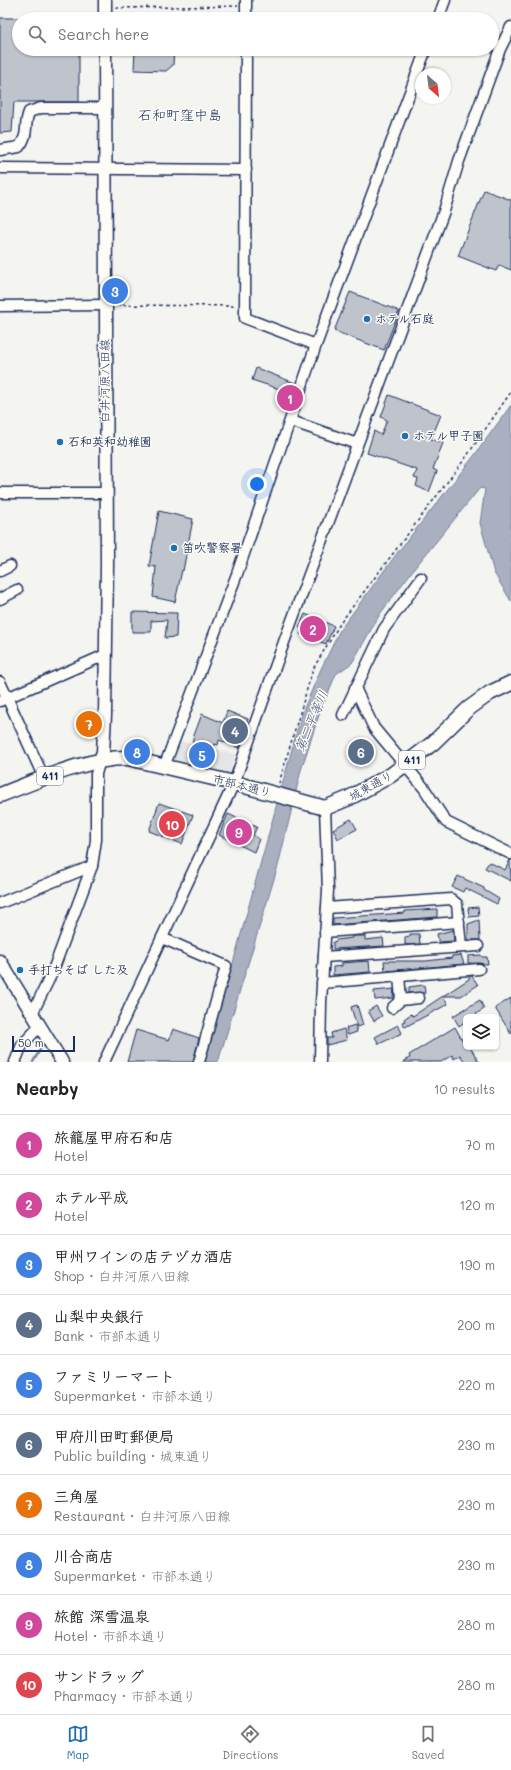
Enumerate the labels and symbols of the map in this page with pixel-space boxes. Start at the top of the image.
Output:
north arrow [415,68,451,104]
district label: 石和町窪中島 [138,105,222,124]
pin: 3 [102,276,128,306]
place label: ホテル石庭 [375,310,434,326]
marker: ホテル石庭 [362,314,372,324]
street label: 白井河原八田線 [96,339,112,423]
pin: 1 [277,383,303,413]
place label: ホテル甲子園 [413,427,484,443]
marker: ホテル甲子園 [400,431,410,441]
place label: 石和英和幼稚園 [68,433,152,449]
marker: 石和英和幼稚園 [55,437,65,447]
your location [247,474,267,494]
place label: 笛吹警察署 [182,539,242,555]
marker: 笛吹警察署 [169,543,179,553]
pin: 2 [300,614,326,644]
water label: 第二平等川 [290,688,331,754]
pin: 7 [76,709,102,739]
pin: 4 [222,716,248,746]
pin: 8 [124,737,150,767]
pin: 6 [348,737,374,767]
pin: 5 [189,740,215,770]
road number: 411 [399,751,425,769]
street label: 城東通り [346,766,395,804]
road number: 411 [37,767,63,785]
street label: 市部本通り [211,770,273,800]
pin: 10 [159,809,185,839]
pin: 9 [226,817,252,847]
place label: 手打ちそば した及 [28,961,128,977]
marker: 手打ちそば した及 [15,965,25,975]
scale bar [12,1034,75,1053]

